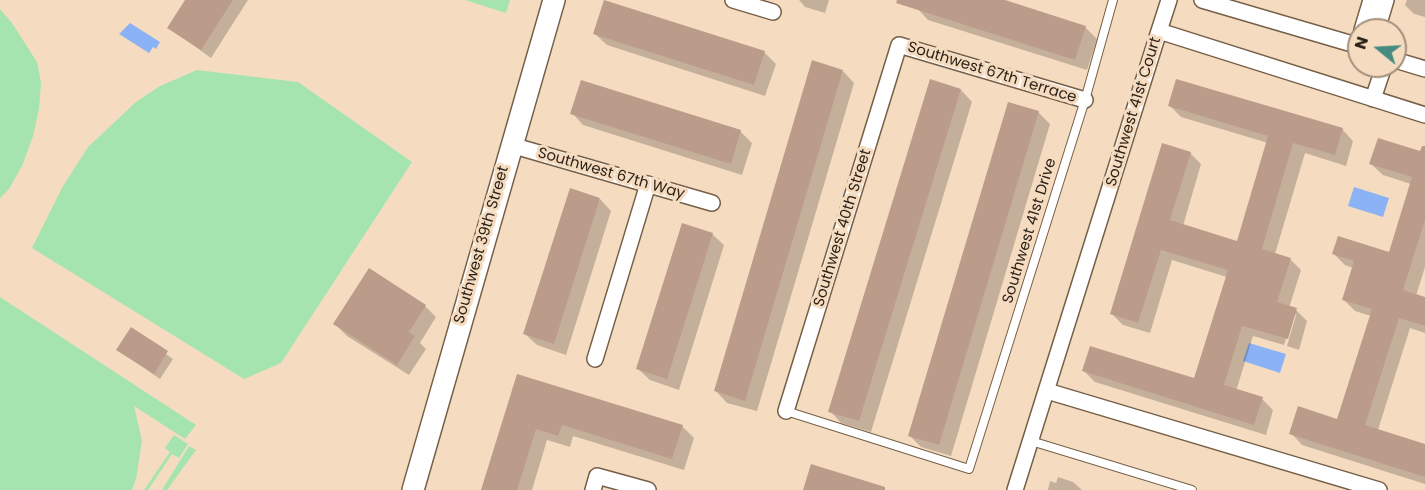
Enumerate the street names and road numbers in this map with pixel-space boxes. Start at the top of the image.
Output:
street label: Southwest 41st Court [1103,35,1165,189]
street label: Southwest 67th Terrace [905,39,1079,107]
street label: Southwest 67th Way [535,144,687,204]
street label: Southwest 40th Street [810,147,876,309]
street label: Southwest 41st Drive [999,156,1061,306]
street label: Southwest 39th Street [451,164,513,326]

